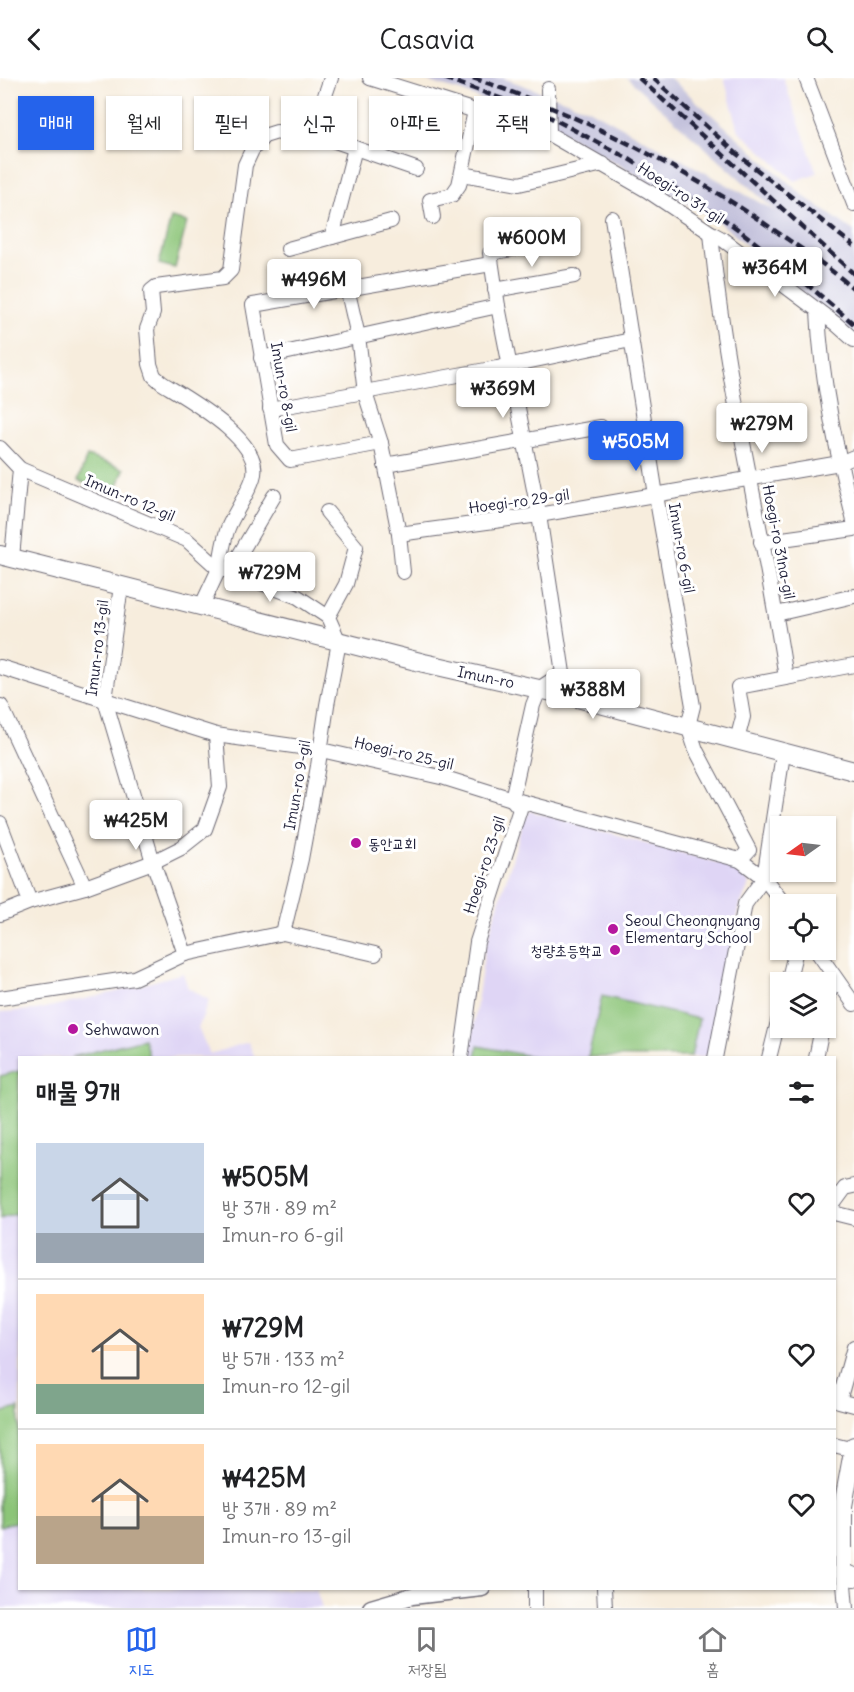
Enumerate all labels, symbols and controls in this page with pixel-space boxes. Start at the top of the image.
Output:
text: Casavia [379,22,475,56]
icon: back [18,23,51,56]
icon: search [803,23,836,56]
chip: 매매 [18,96,94,150]
chip: 월세 [106,96,182,150]
chip: 필터 [194,96,269,150]
chip: 신규 [281,96,357,150]
chip: 아파트 [369,96,462,150]
chip: 주택 [474,96,550,150]
street label: Hoegi-ro 31-gil [634,158,728,228]
pin: ₩600M [490,217,574,268]
text: ₩600M [498,224,566,249]
pin: ₩364M [733,247,817,298]
text: ₩364M [742,254,808,279]
pin: ₩496M [272,259,356,310]
text: ₩496M [281,266,347,291]
street label: Imun-ro 8-gil [267,340,301,434]
pin: ₩369M [461,368,545,419]
text: ₩369M [470,375,536,400]
pin: ₩279M [720,403,804,454]
text: ₩279M [730,410,794,435]
pin: ₩505M [594,421,678,472]
text: ₩505M [602,428,670,453]
street label: Imun-ro 12-gil [82,470,178,526]
street label: Hoegi-ro 31na-gil [759,483,799,601]
street label: Hoegi-ro 29-gil [467,485,571,517]
street label: Imun-ro 6-gil [665,501,699,595]
pin: ₩729M [228,552,312,603]
text: ₩729M [238,559,302,584]
street label: Imun-ro 13-gil [82,599,112,697]
street label: Imun-ro [456,662,516,692]
pin: ₩388M [551,669,635,720]
text: ₩388M [560,676,626,701]
street label: Hoegi-ro 25-gil [352,732,456,774]
street label: Imun-ro 9-gil [280,738,314,832]
pin: ₩425M [94,800,178,851]
text: ₩425M [103,807,169,832]
street label: Hoegi-ro 23-gil [459,814,509,916]
north arrow [770,816,836,882]
map controls [770,816,836,1038]
place label: 동안교회 [368,834,416,853]
marker: 동안교회 [349,836,363,850]
button: locate [770,894,836,960]
place label: Seoul Cheongnyang Elementary School [625,911,760,947]
marker: Seoul Cheongnyang Elementary School [606,922,620,936]
place label: 청량초등학교 [531,941,603,960]
marker: 청량초등학교 [608,943,622,957]
button: layers [770,972,836,1038]
place label: Sehwawon [85,1020,160,1039]
marker: Sehwawon [66,1022,80,1036]
text: 매물 9개 [36,1075,120,1108]
icon: filters [785,1076,818,1109]
text: ₩505M [222,1160,309,1193]
icon: home [84,1167,156,1239]
icon: heart [785,1187,818,1220]
text: 방 3개 · 89 m² [222,1195,337,1220]
text: Imun-ro 6-gil [222,1222,344,1247]
text: ₩729M [222,1311,304,1344]
icon: home [84,1318,156,1390]
icon: heart [785,1338,818,1371]
text: 방 5개 · 133 m² [222,1346,345,1371]
text: Imun-ro 12-gil [222,1373,350,1398]
text: ₩425M [222,1461,307,1494]
icon: home [84,1468,156,1540]
icon: heart [785,1488,818,1521]
text: 방 3개 · 89 m² [222,1496,337,1521]
text: Imun-ro 13-gil [222,1523,351,1548]
tab: 지도 [125,1623,158,1680]
tab: 저장됨 [408,1623,446,1680]
tab: 홈 [696,1623,729,1680]

